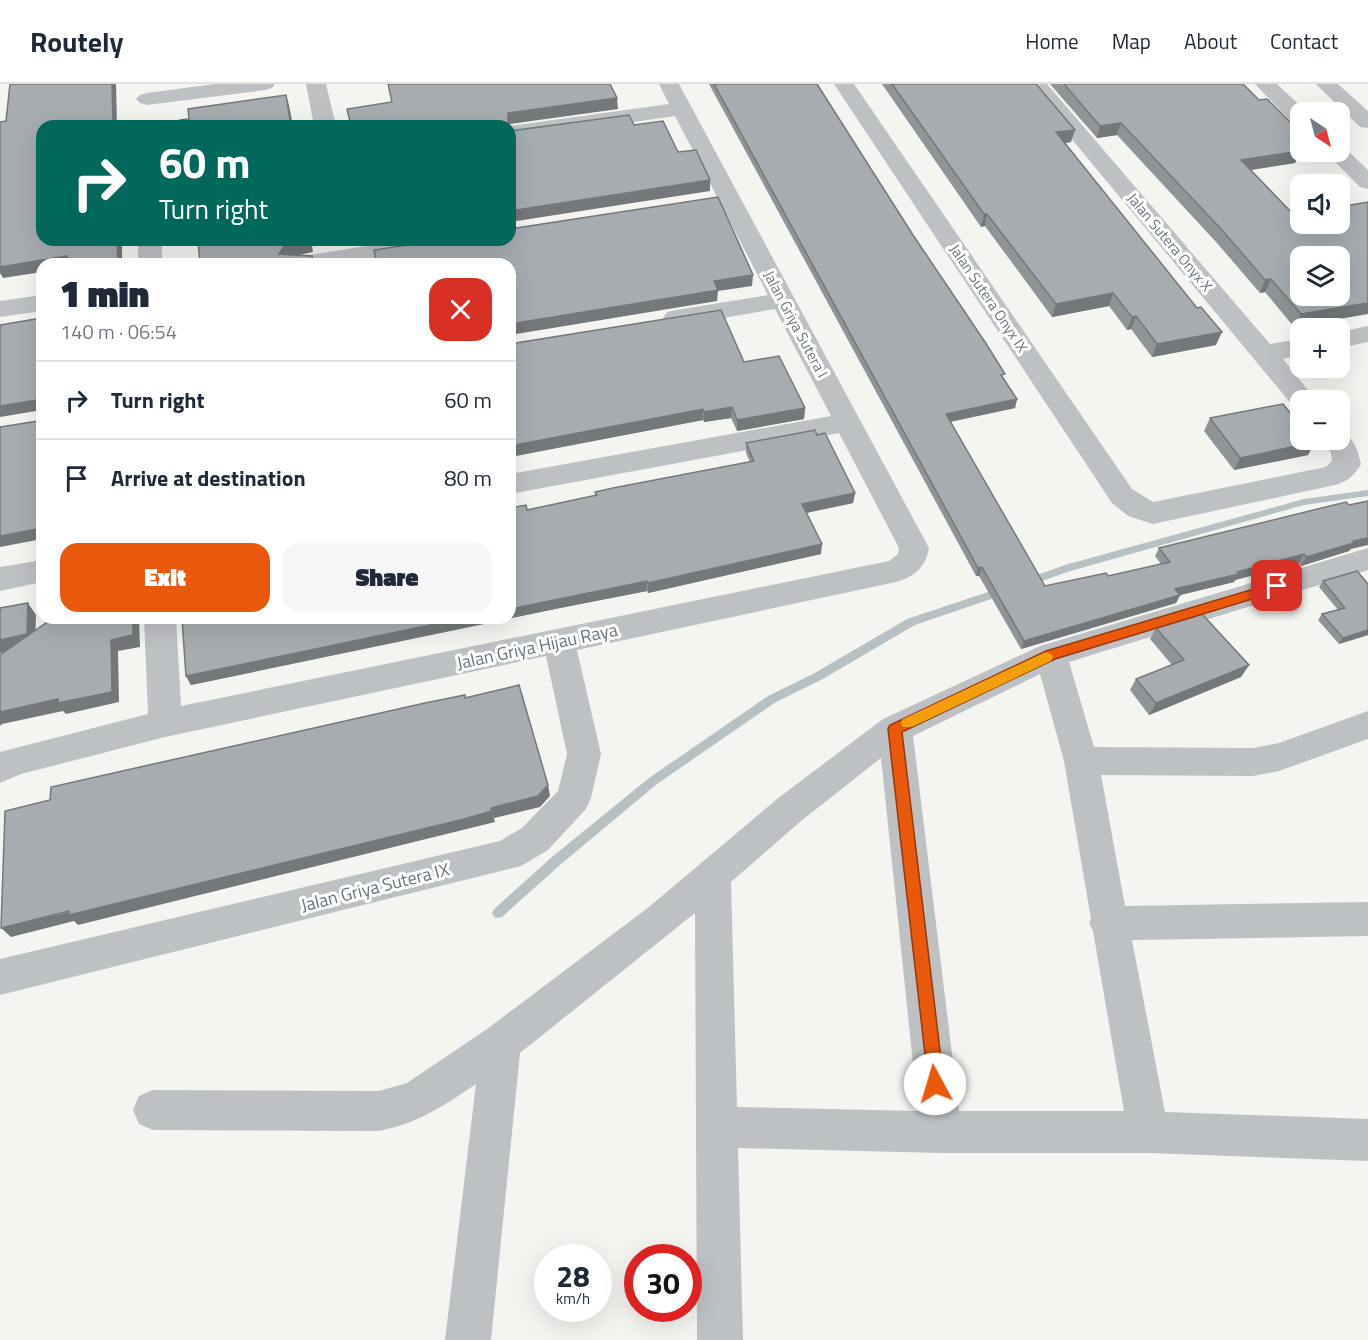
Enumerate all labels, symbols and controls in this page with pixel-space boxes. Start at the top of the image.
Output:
text: Routely [30,20,124,63]
text: Home [1025,25,1079,57]
text: Map [1112,25,1151,57]
text: About [1184,25,1237,57]
text: Contact [1270,25,1338,57]
north arrow [1290,102,1350,162]
map controls [1290,102,1350,450]
text: 60 m [159,130,251,194]
icon: right [60,144,138,222]
button: sound [1290,174,1350,234]
text: Turn right [159,188,268,229]
street label: Jalan Sutera Onyx X [1122,188,1219,297]
street label: Jalan Sutera Onyx IX [944,239,1034,357]
button: layers [1290,246,1350,306]
text: 1 min [60,266,149,321]
street label: Jalan Griya Sutera I [758,266,834,382]
button: close [429,278,492,341]
text: 140 m · 06:54 [60,316,177,347]
button: + [1290,318,1350,378]
text: Turn right [111,383,205,417]
text: 60 m [444,383,492,417]
icon: right [60,384,93,417]
button: − [1290,390,1350,450]
text: Arrive at destination [111,461,306,495]
text: 80 m [444,461,492,495]
icon: arrive [60,462,93,495]
button: Exit [60,543,270,612]
button: Share [282,543,492,612]
pin [1251,560,1302,611]
icon: arrive [1260,569,1293,602]
street label: Jalan Griya Hijau Raya [454,616,620,676]
street label: Jalan Griya Sutera IX [298,855,452,919]
position arrow [903,1052,967,1116]
speed limit sign: 30 [624,1244,702,1322]
text: 28 [556,1253,590,1299]
text: km/h [556,1287,590,1310]

